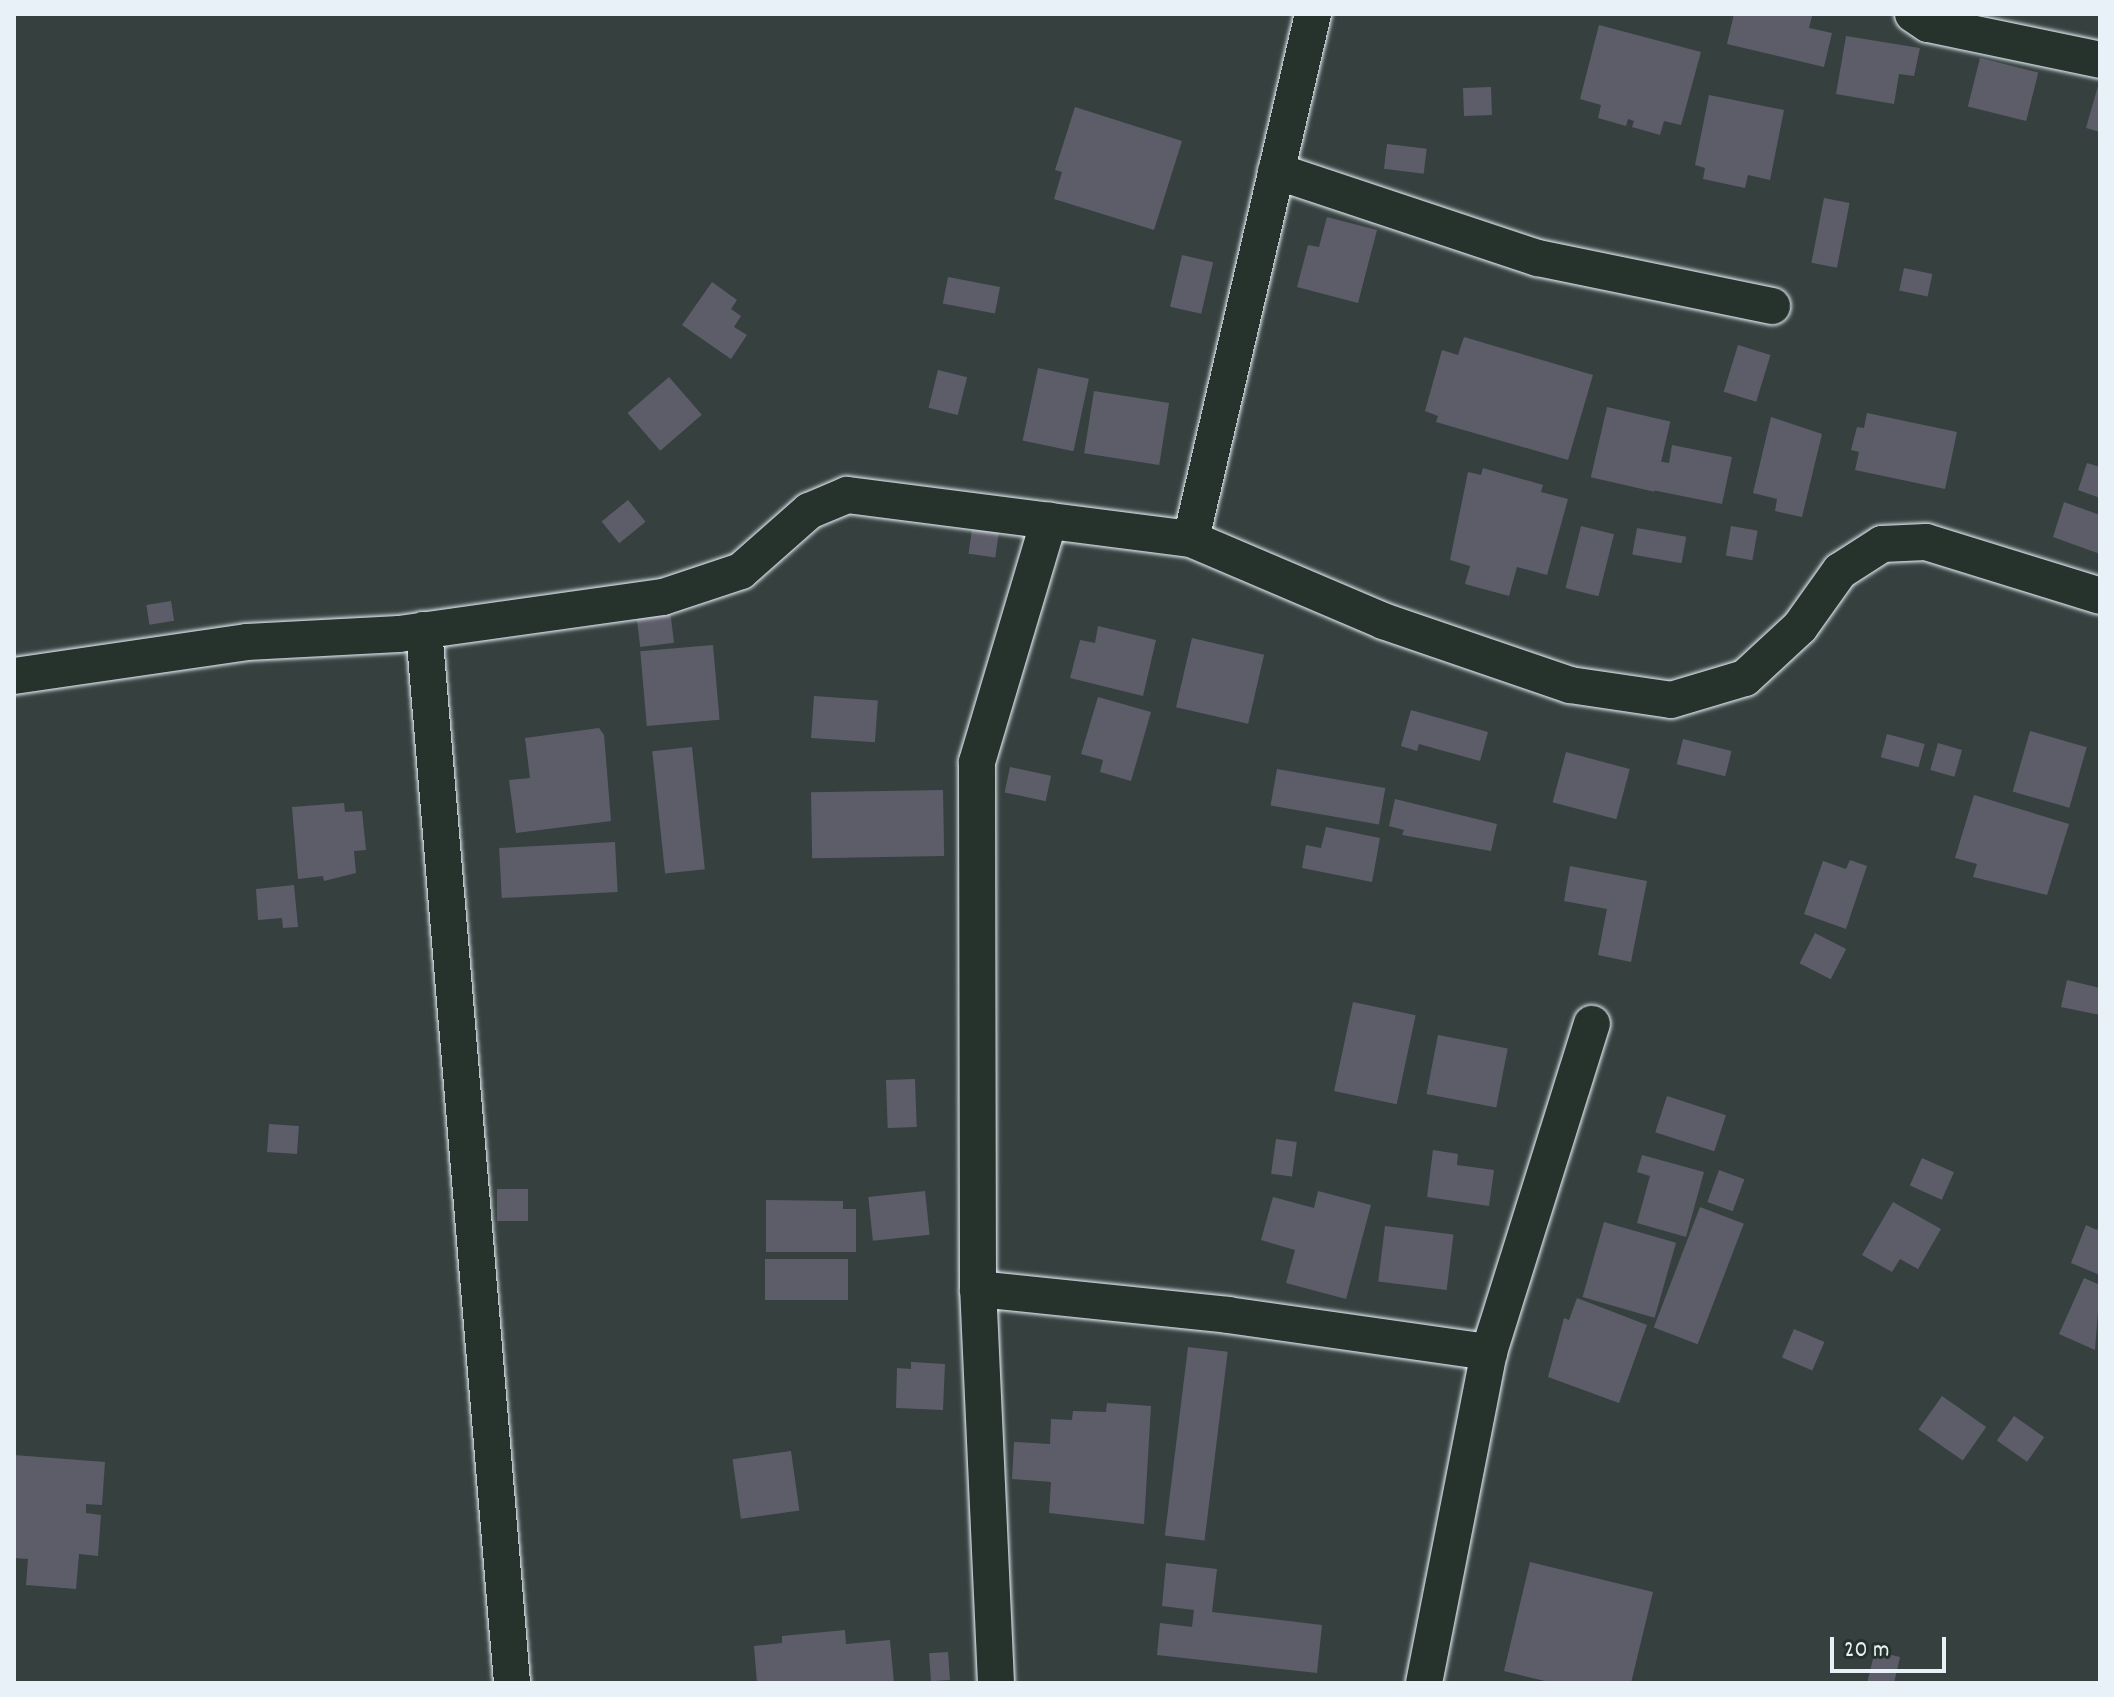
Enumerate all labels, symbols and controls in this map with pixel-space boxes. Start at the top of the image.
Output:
scale bar [1834,1621,1950,1671]
text: 20 m [1844,1634,1890,1668]

